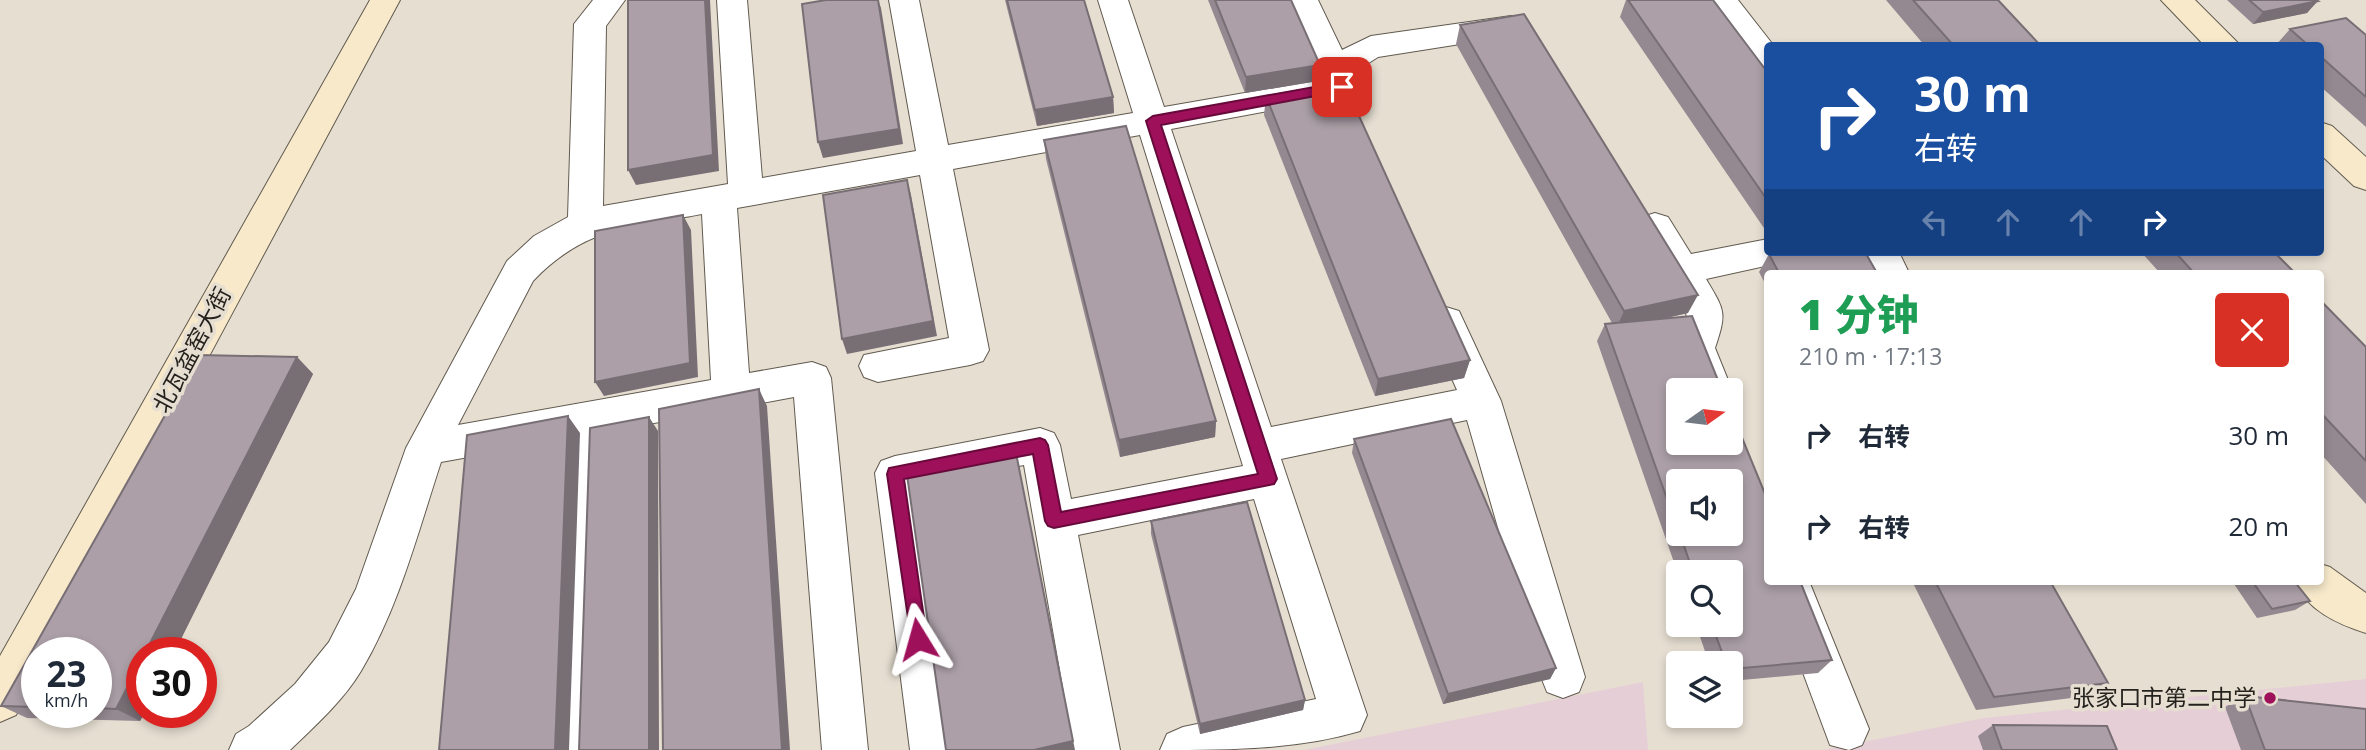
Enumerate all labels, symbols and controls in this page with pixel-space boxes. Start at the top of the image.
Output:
pin [1312,57,1372,117]
text: 30 m [1914,60,2031,126]
icon: arrive [1323,68,1361,106]
icon: right [1799,70,1890,161]
text: 右转 [1914,126,1978,169]
icon: left [1916,203,1954,241]
icon: ahead [1989,203,2027,241]
icon: ahead [2062,203,2100,241]
icon: right [2135,203,2173,241]
street label: 北瓦盆窑大街 [145,281,238,418]
text: 1 分钟 [1799,285,1919,342]
button: close [2215,293,2289,367]
text: 210 m · 17:13 [1799,340,1942,372]
north arrow [1666,378,1743,455]
map controls [1666,378,1743,728]
icon: right [1799,416,1837,454]
text: 30 m [2228,417,2289,453]
text: 右转 [1858,418,1910,454]
button: sound [1666,469,1743,546]
icon: right [1799,507,1837,545]
text: 20 m [2228,508,2289,544]
text: 右转 [1858,509,1910,545]
button: search [1666,560,1743,637]
position arrow [881,602,955,676]
speed limit sign: 30 [126,637,217,728]
text: 23 [46,650,87,697]
button: layers [1666,651,1743,728]
place label: 张家口市第二中学 [2072,681,2256,713]
text: km/h [45,688,88,712]
marker: 张家口市第二中学 [2262,690,2278,706]

